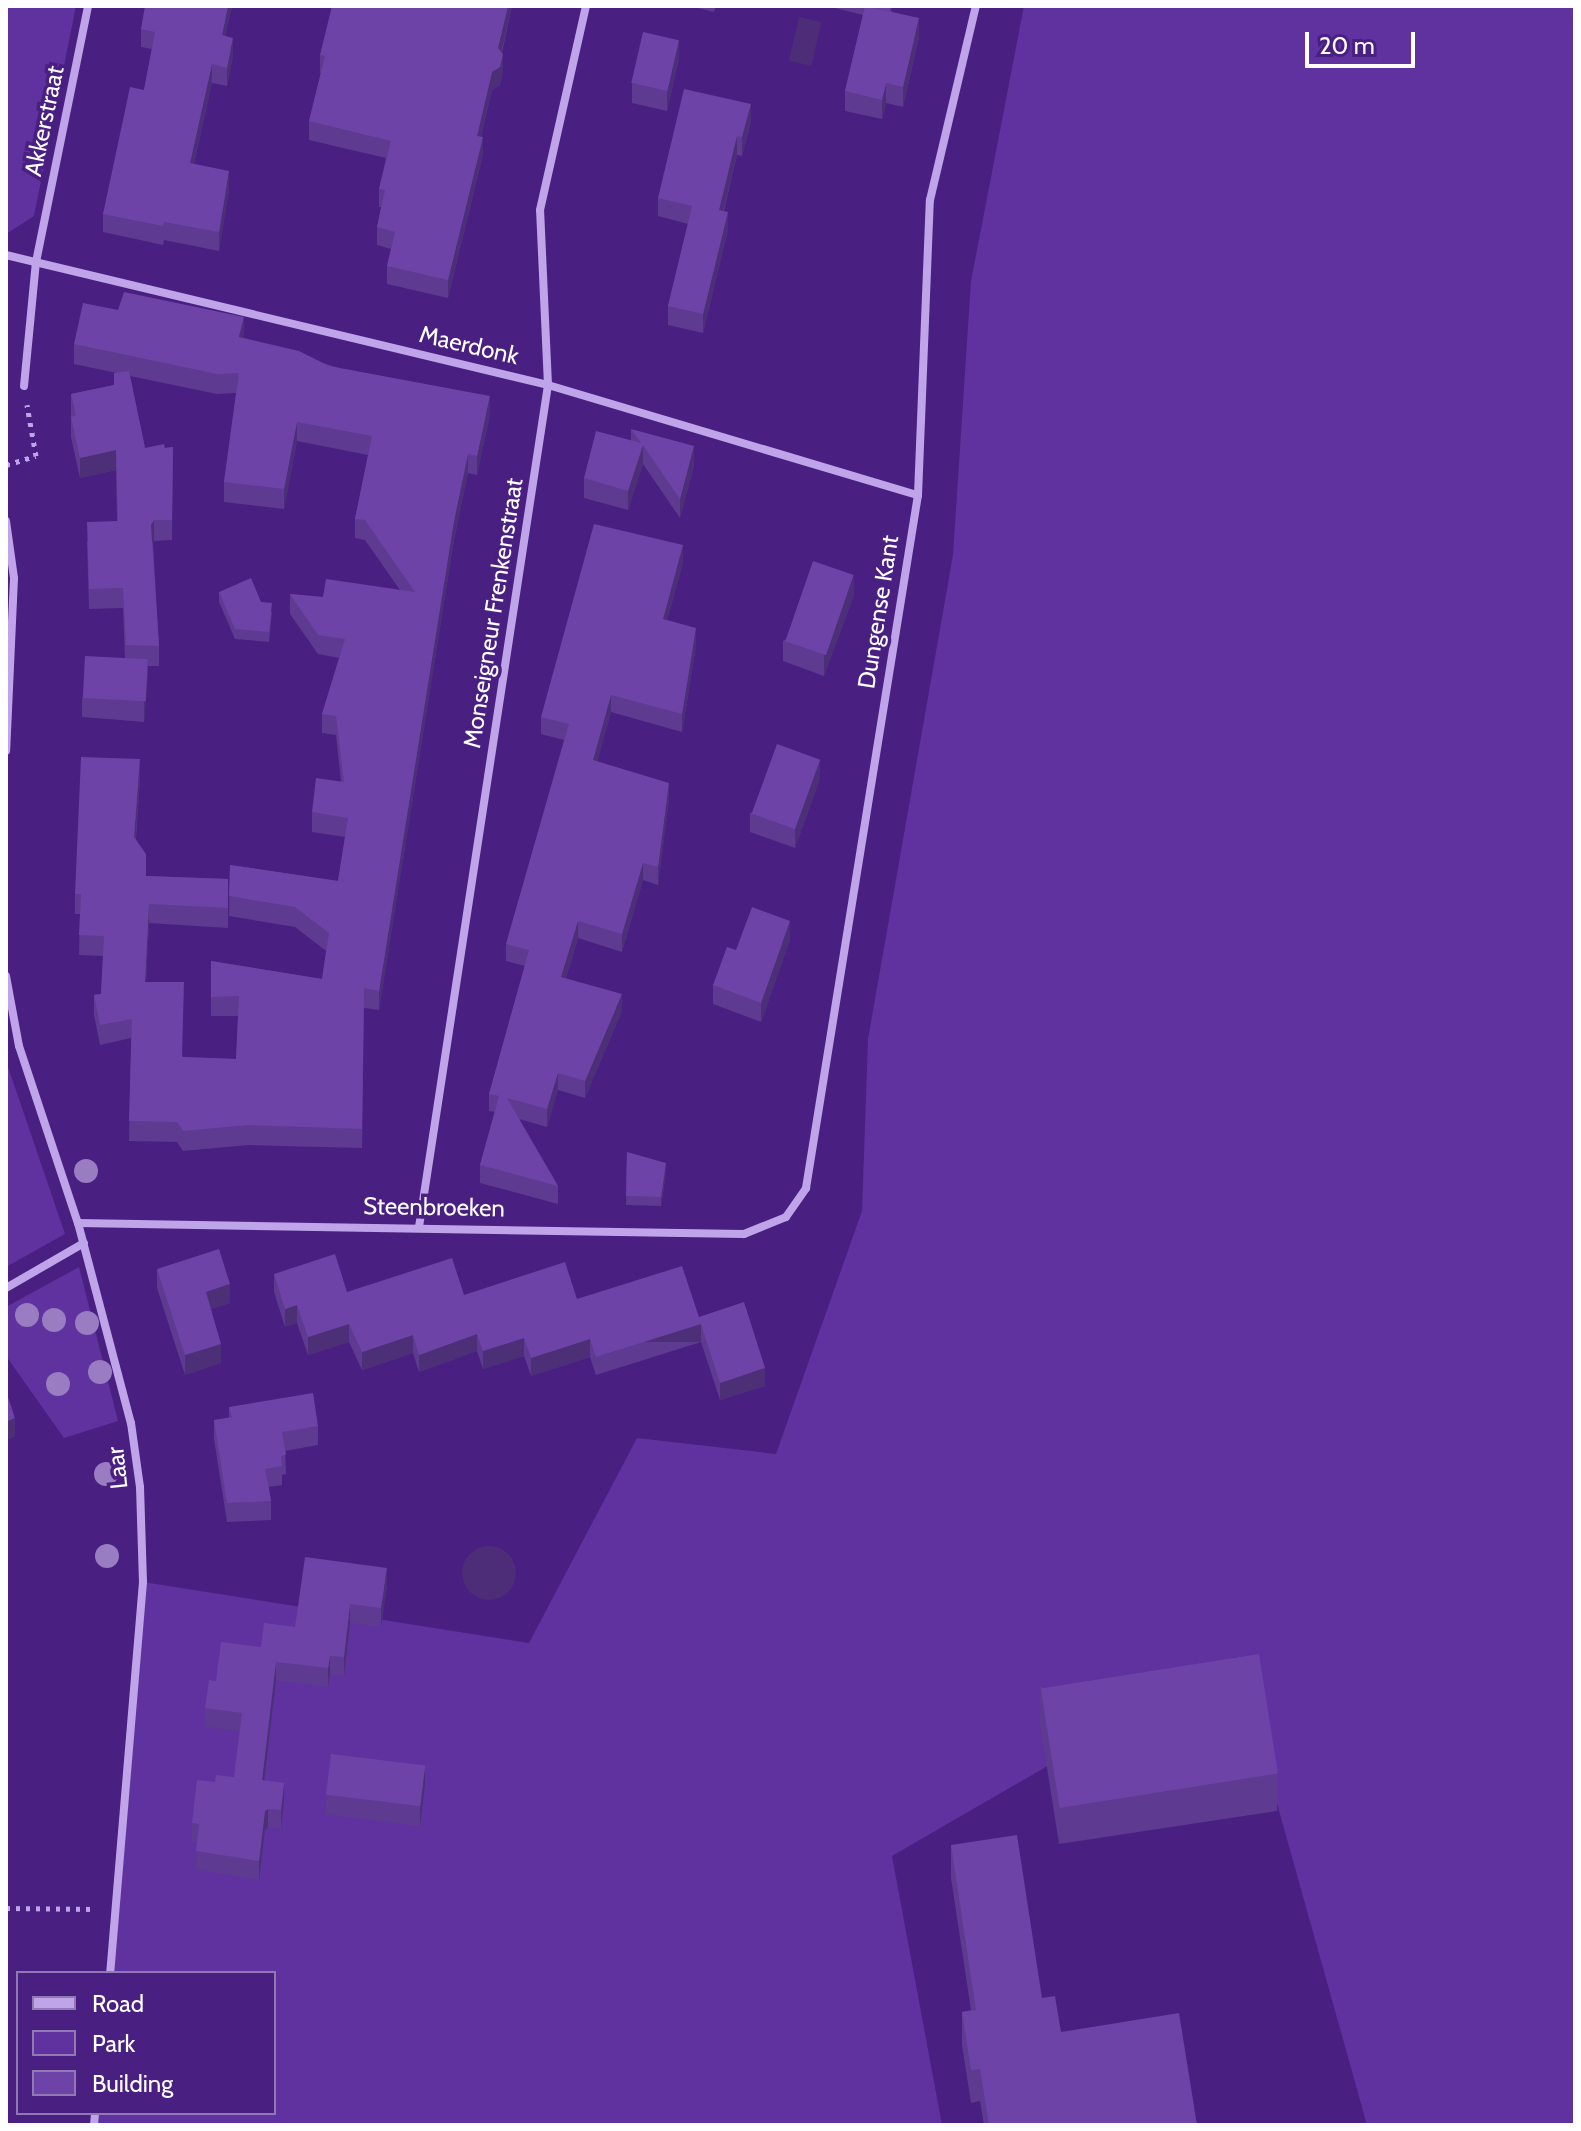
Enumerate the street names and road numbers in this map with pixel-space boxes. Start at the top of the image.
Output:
street label: Akkerstraat [18,63,70,179]
street label: Maerdonk [417,320,521,370]
street label: Monseigneur Frenkenstraat [457,476,529,750]
street label: Dungense Kant [852,533,904,691]
street label: Steenbroeken [363,1191,505,1223]
street label: Laar [100,1445,134,1491]

